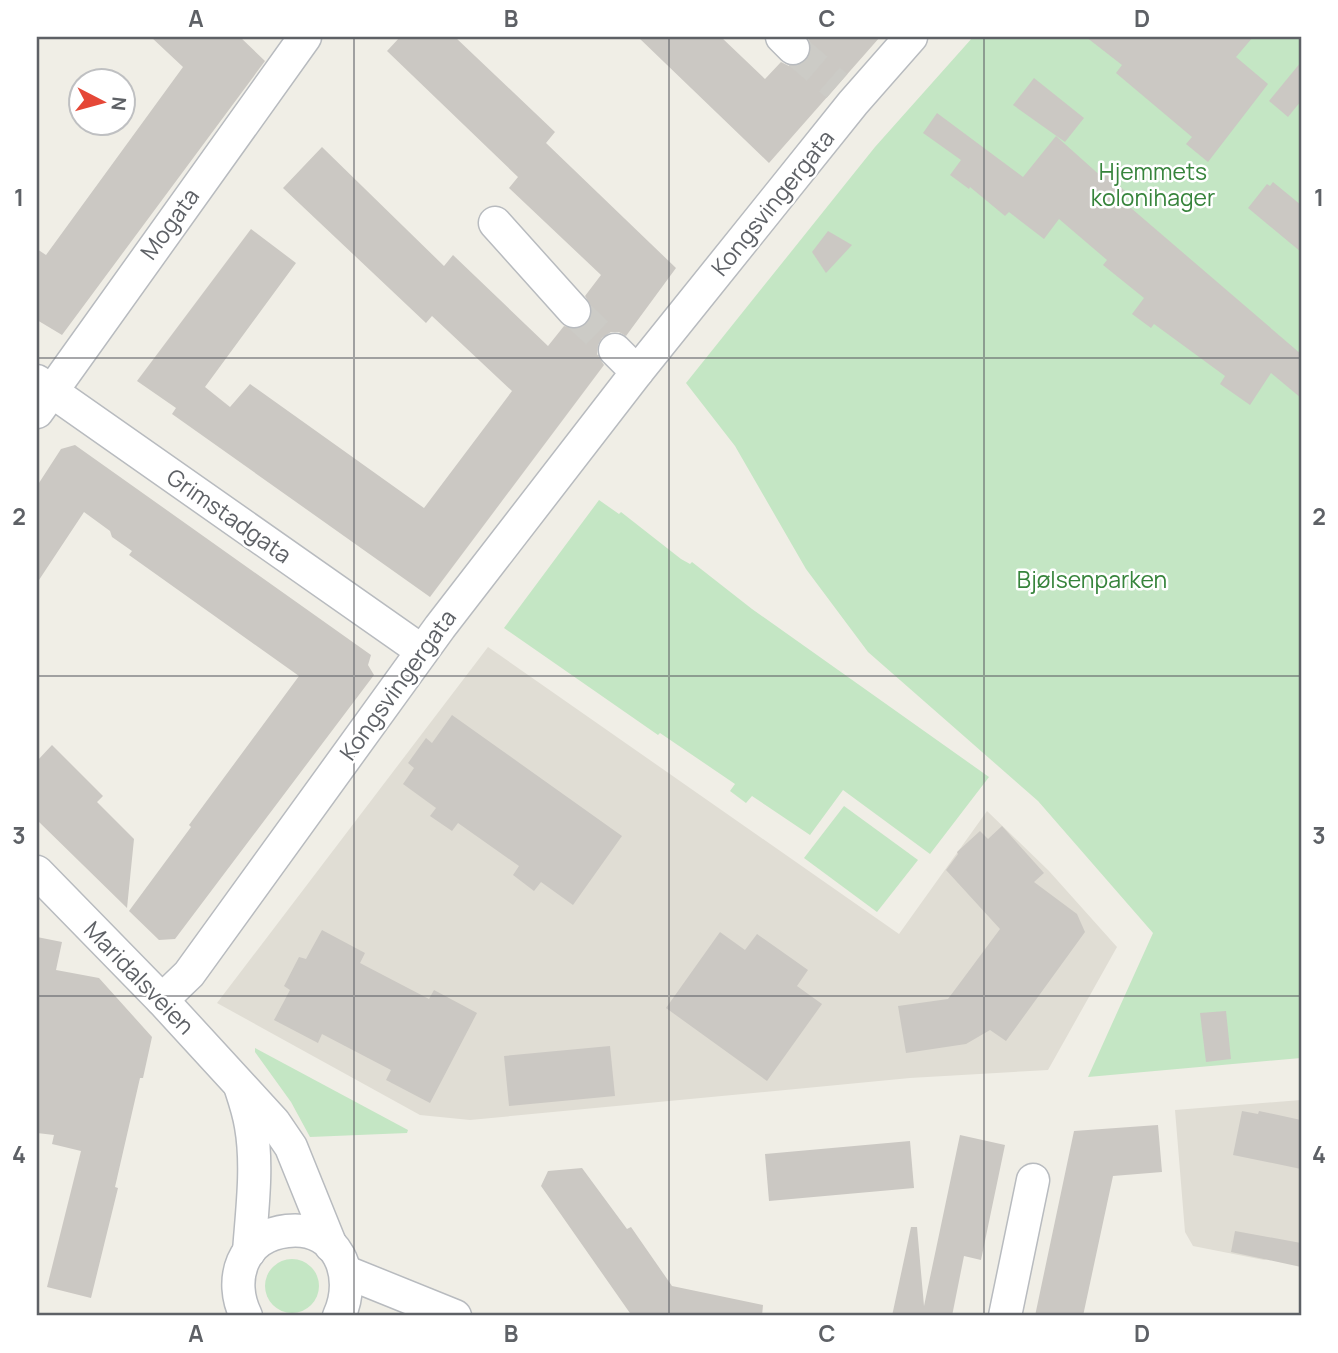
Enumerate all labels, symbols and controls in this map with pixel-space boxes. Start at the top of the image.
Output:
text: A [188,2,204,34]
text: B [504,2,518,34]
text: C [819,2,836,34]
text: D [1134,2,1150,34]
north arrow [66,66,136,136]
text: N [105,96,133,112]
street label: Kongsvingergata [703,123,841,282]
park label: Hjemmets kolonihager [1091,155,1215,213]
text: 1 [14,181,24,213]
street label: Mogata [132,181,206,266]
text: 1 [1314,181,1324,213]
street label: Grimstadgata [161,460,298,570]
text: 2 [12,500,26,532]
text: 2 [1312,500,1326,532]
park label: Bjølsenparken [1017,563,1167,595]
street label: Kongsvingergata [332,603,463,766]
text: 3 [12,819,26,851]
text: 3 [1312,819,1326,851]
street label: Maridalsveien [78,914,202,1041]
text: 4 [12,1138,26,1170]
text: 4 [1312,1138,1326,1170]
text: A [188,1317,204,1349]
text: B [504,1317,518,1349]
text: C [819,1317,836,1349]
text: D [1134,1317,1150,1349]

